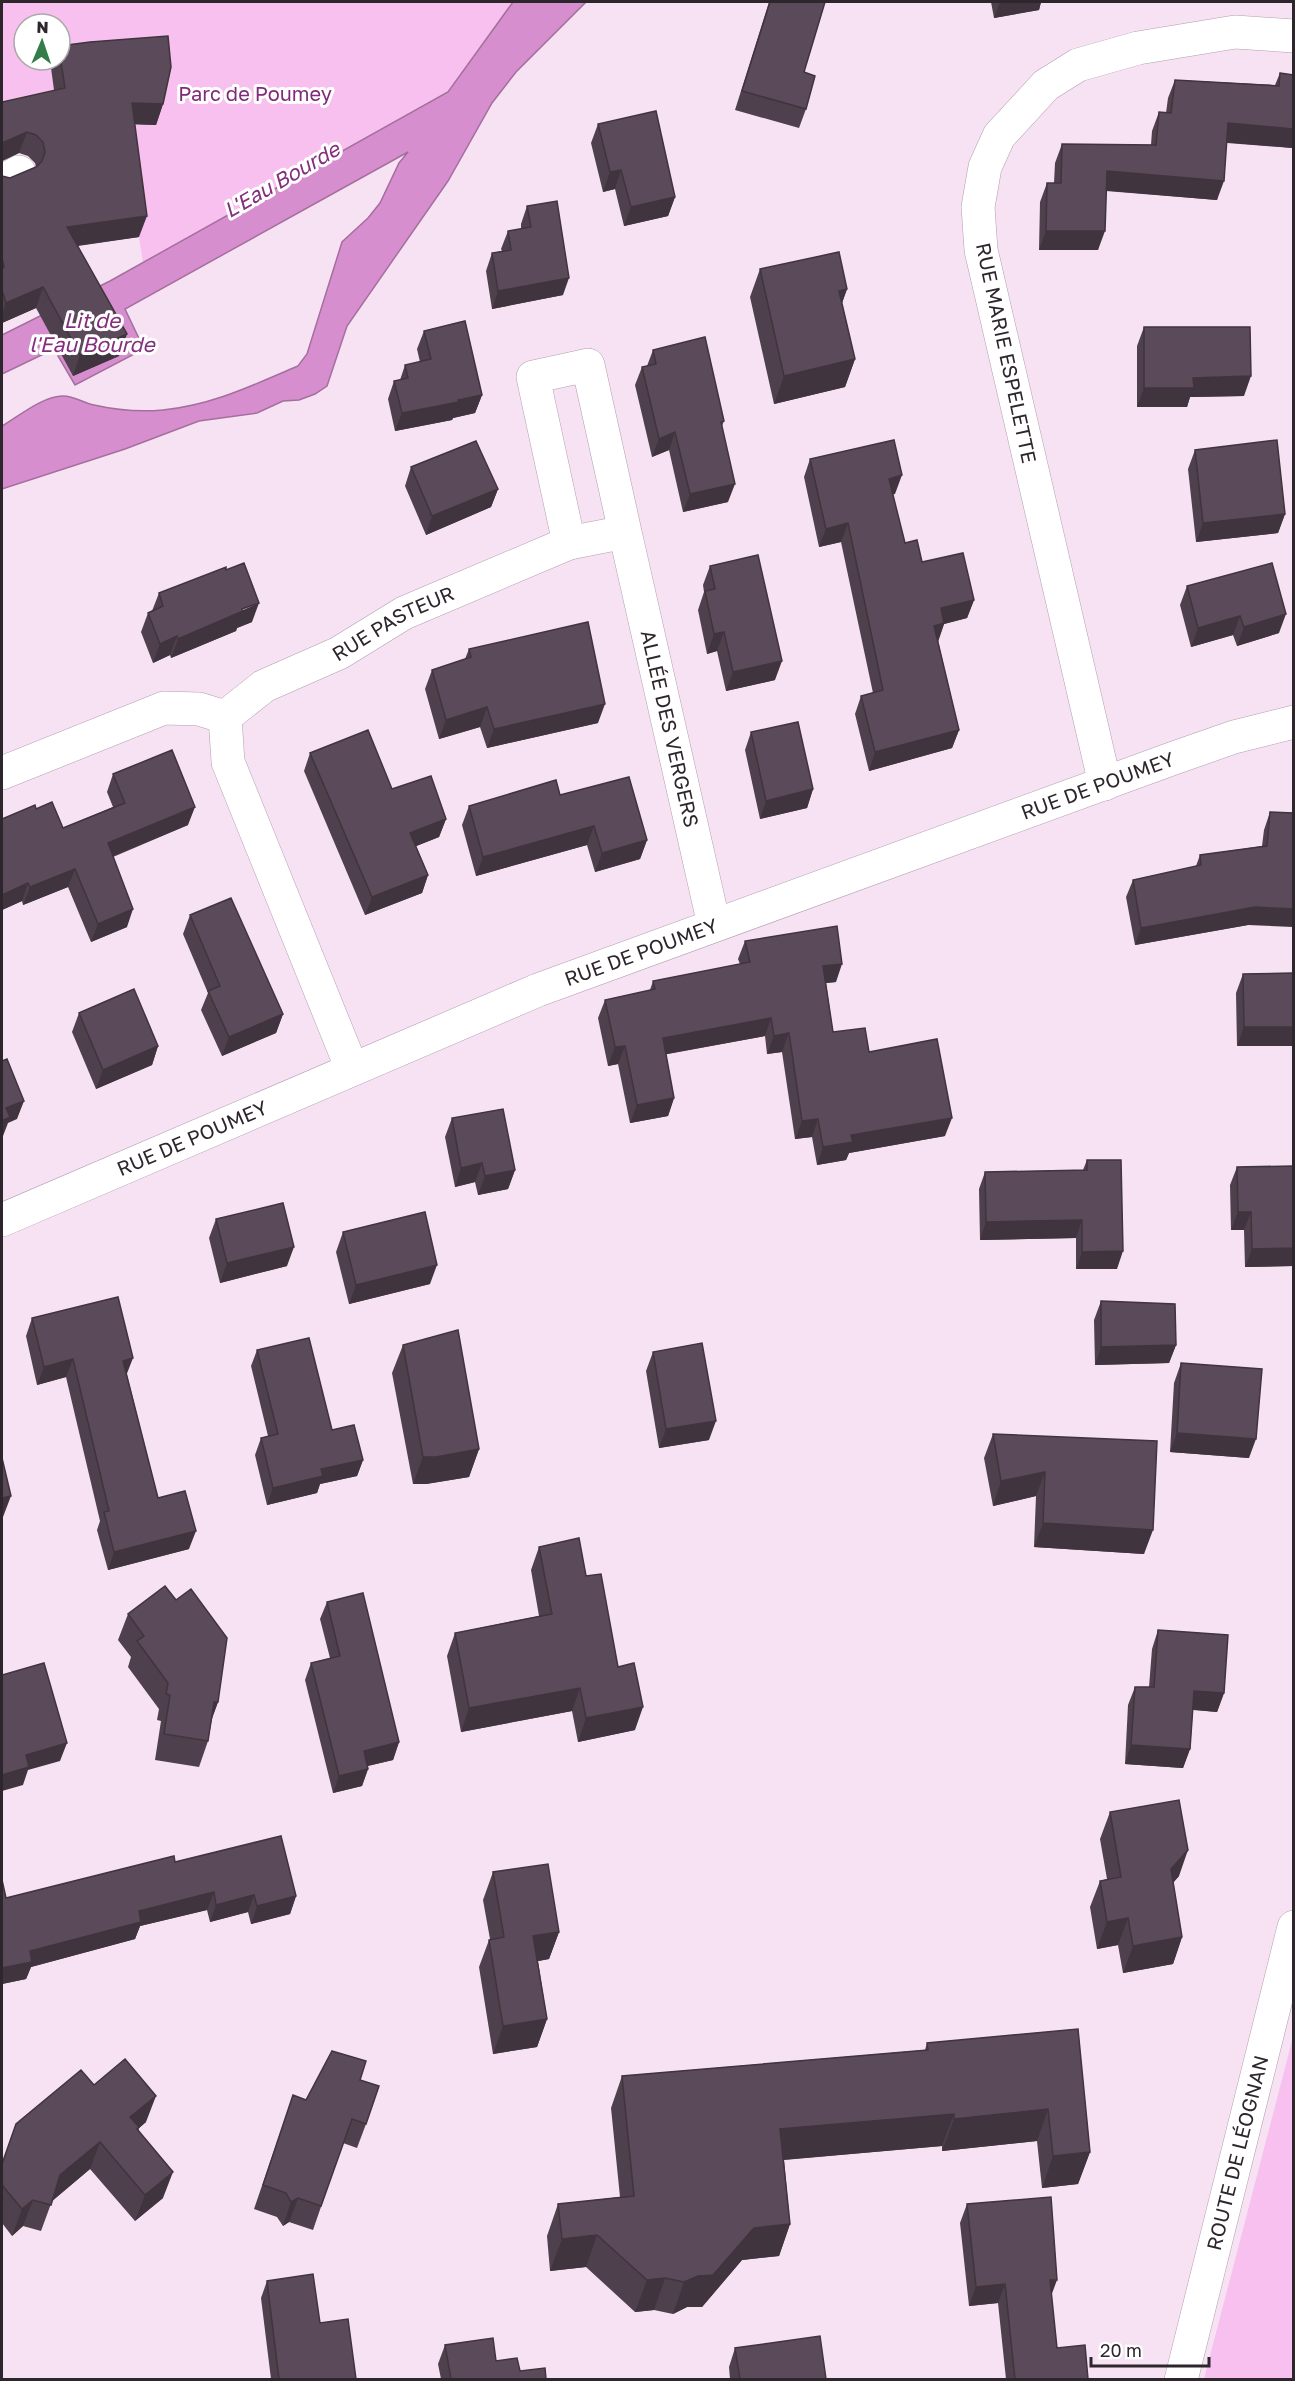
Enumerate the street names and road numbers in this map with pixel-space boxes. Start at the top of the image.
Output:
street label: RUE MARIE ESPELETTE [972,240,1042,465]
street label: RUE PASTEUR [327,580,457,665]
street label: ALLÉE DES VERGERS [637,628,704,829]
street label: RUE DE POUMEY [1017,746,1177,824]
street label: RUE DE POUMEY [561,912,721,990]
street label: RUE DE POUMEY [113,1095,271,1180]
street label: ROUTE DE LÉOGNAN [1201,2053,1273,2253]

